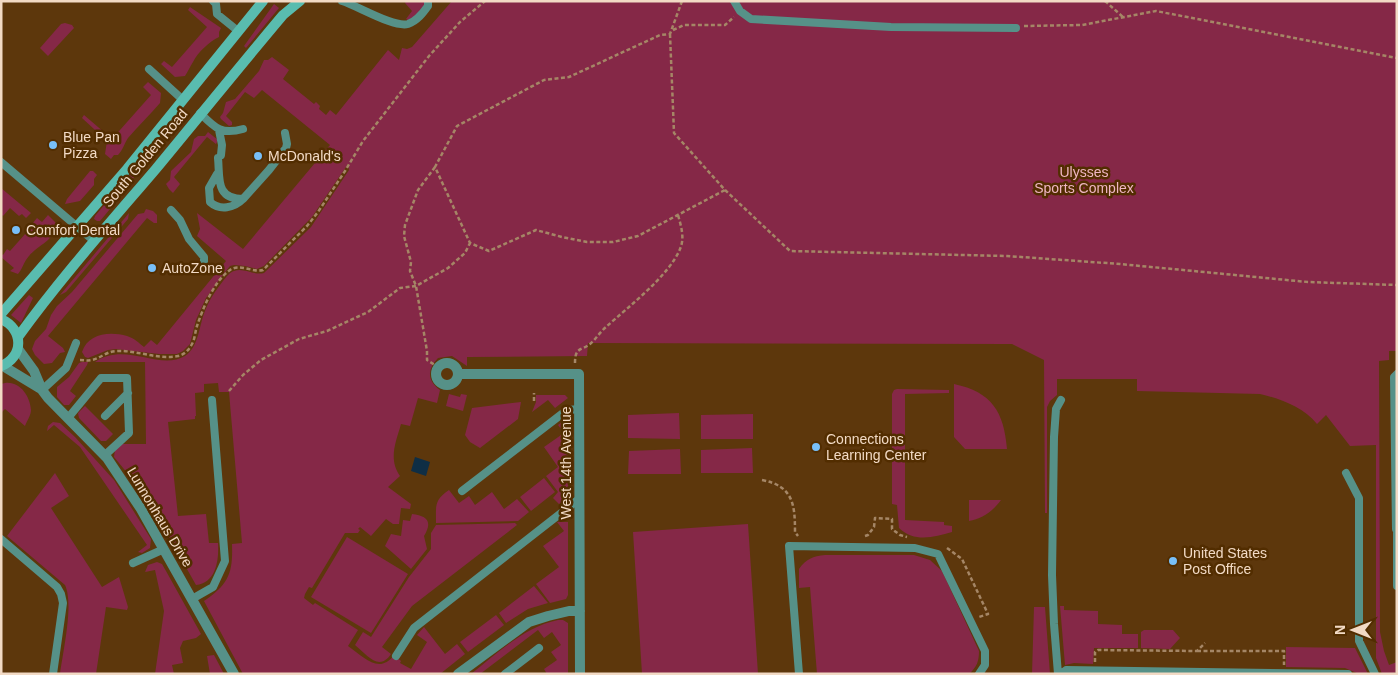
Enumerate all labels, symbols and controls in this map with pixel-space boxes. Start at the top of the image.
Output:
street label: South Golden Road [99,106,191,210]
place label: Blue Pan Pizza [63,129,120,161]
marker: Blue Pan Pizza [47,139,59,151]
place label: McDonald's [268,148,341,164]
marker: McDonald's [252,150,264,162]
park label: Ulysses Sports Complex [1034,164,1134,196]
place label: Comfort Dental [26,222,120,238]
marker: Comfort Dental [10,224,22,236]
place label: AutoZone [162,260,223,276]
marker: AutoZone [146,262,158,274]
street label: West 14th Avenue [558,406,574,520]
place label: Connections Learning Center [826,431,927,463]
marker: Connections Learning Center [810,441,822,453]
street label: Lunnonhaus Drive [124,464,196,570]
place label: United States Post Office [1183,545,1267,577]
marker: United States Post Office [1167,555,1179,567]
north arrow [1328,605,1378,655]
text: N [1332,625,1348,635]

